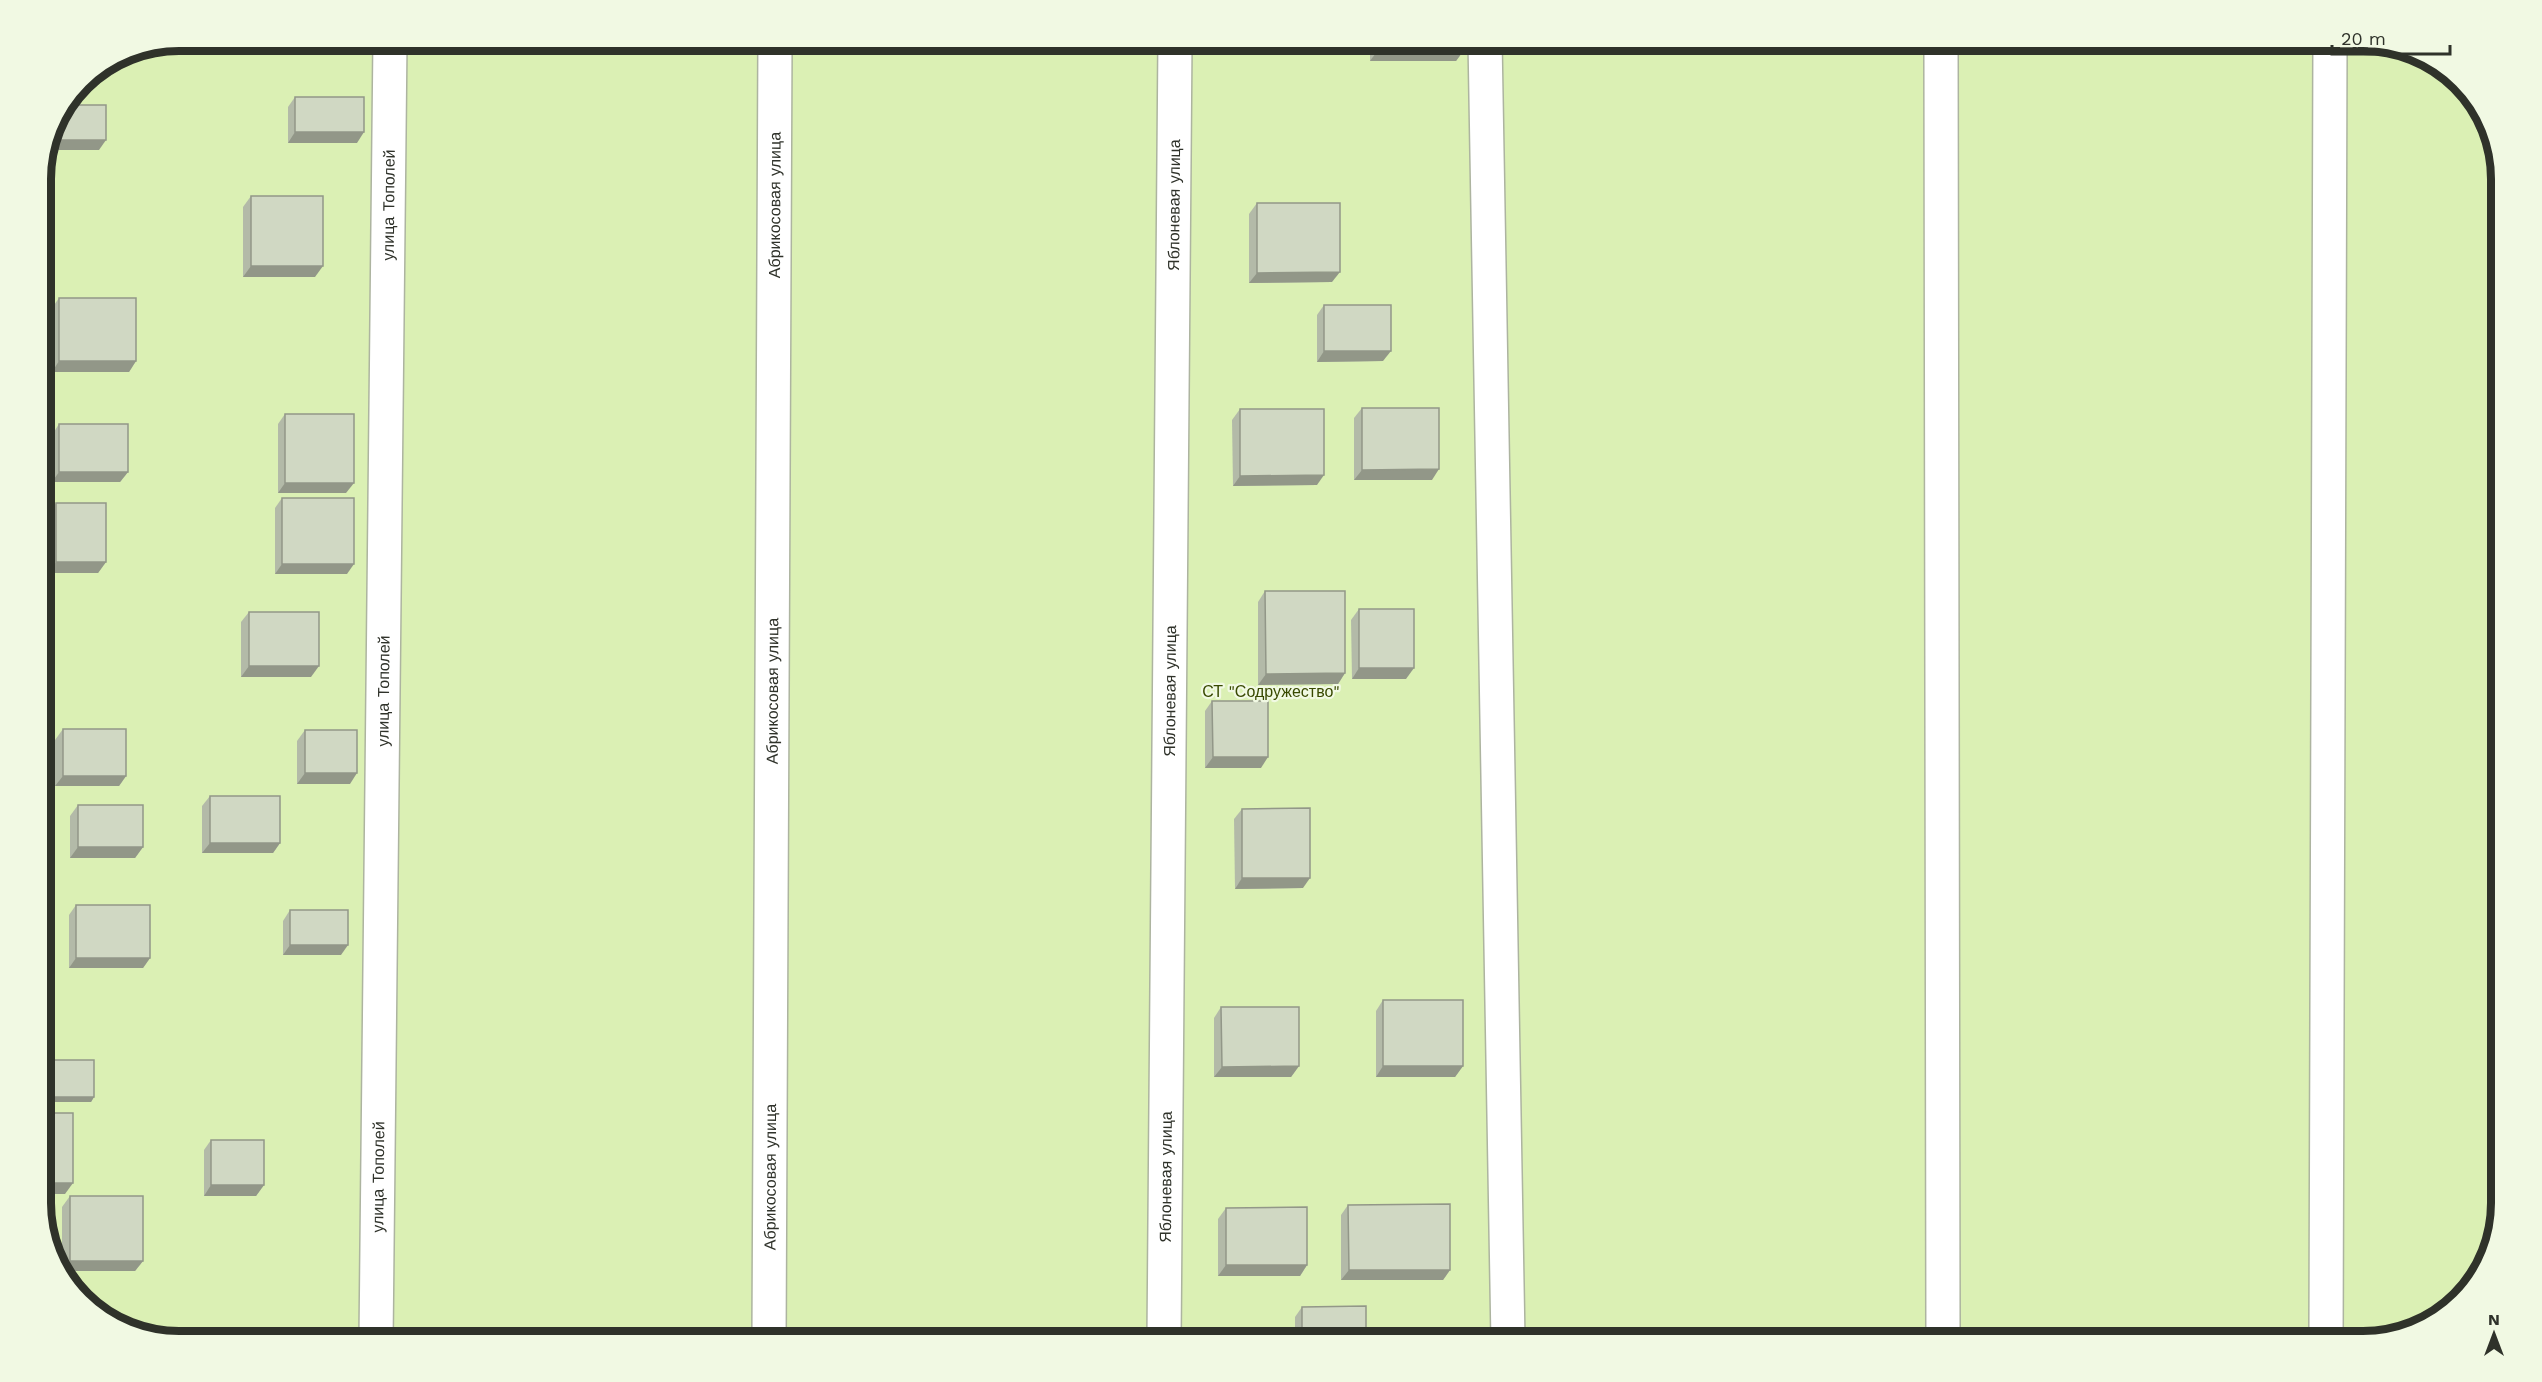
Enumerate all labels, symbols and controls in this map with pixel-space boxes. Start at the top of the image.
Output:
scale bar [2332,18,2450,56]
text: 20 m [2341,28,2386,49]
street label: Абрикосовая улица [765,132,785,278]
street label: Яблоневая улица [1164,139,1184,271]
street label: улица Тополей [379,149,399,261]
street label: Абрикосовая улица [763,618,782,764]
street label: Яблоневая улица [1160,625,1180,757]
street label: улица Тополей [373,635,394,747]
park label: СТ "Содружество" [1202,682,1340,701]
street label: Абрикосовая улица [760,1104,780,1250]
street label: Яблоневая улица [1156,1111,1176,1243]
street label: улица Тополей [368,1121,388,1233]
north arrow [2464,1304,2524,1364]
text: N [2488,1310,2500,1329]

